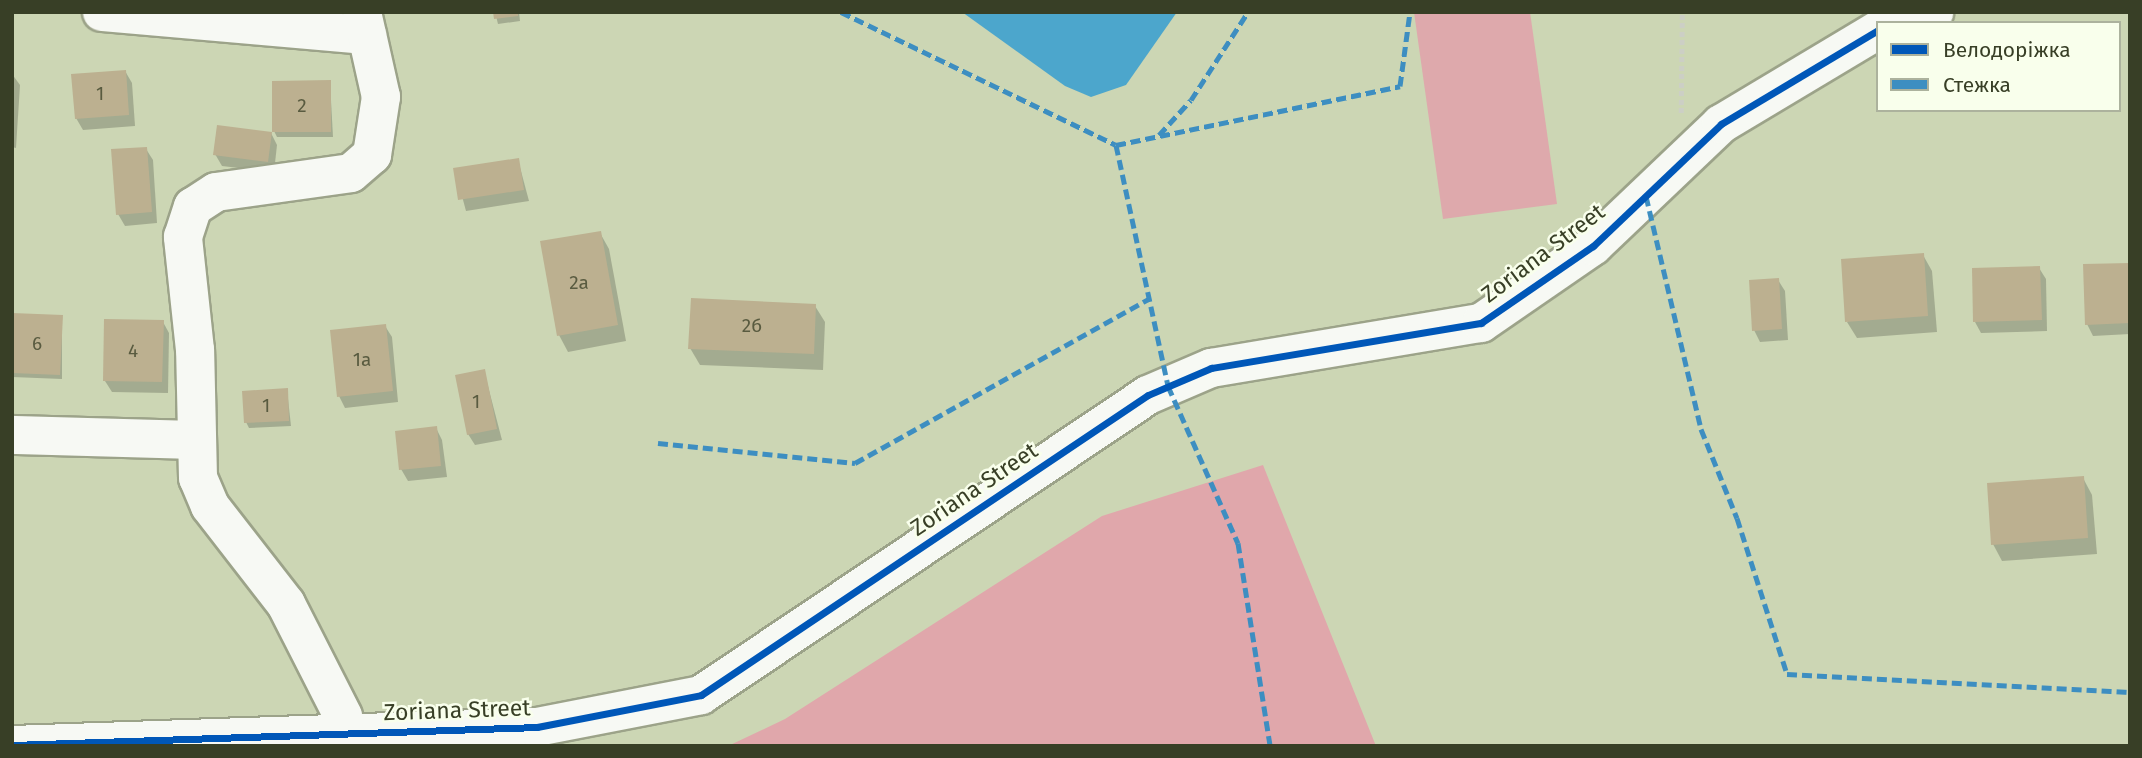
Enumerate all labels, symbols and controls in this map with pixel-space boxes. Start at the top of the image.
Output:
legend [1876,21,2121,112]
text: Велодоріжка [1943,37,2071,63]
text: Стежка [1943,72,2011,98]
house number: 1 [96,83,104,105]
house number: 2 [297,95,307,117]
street label: Zoriana Street [1476,198,1610,308]
house number: 2а [569,272,589,294]
house number: 2б [742,315,762,337]
house number: 6 [32,333,42,355]
house number: 4 [128,340,138,362]
house number: 1а [353,349,371,371]
house number: 1 [472,391,480,413]
house number: 1 [262,395,270,417]
street label: Zoriana Street [905,436,1043,542]
street label: Zoriana Street [383,694,531,726]

